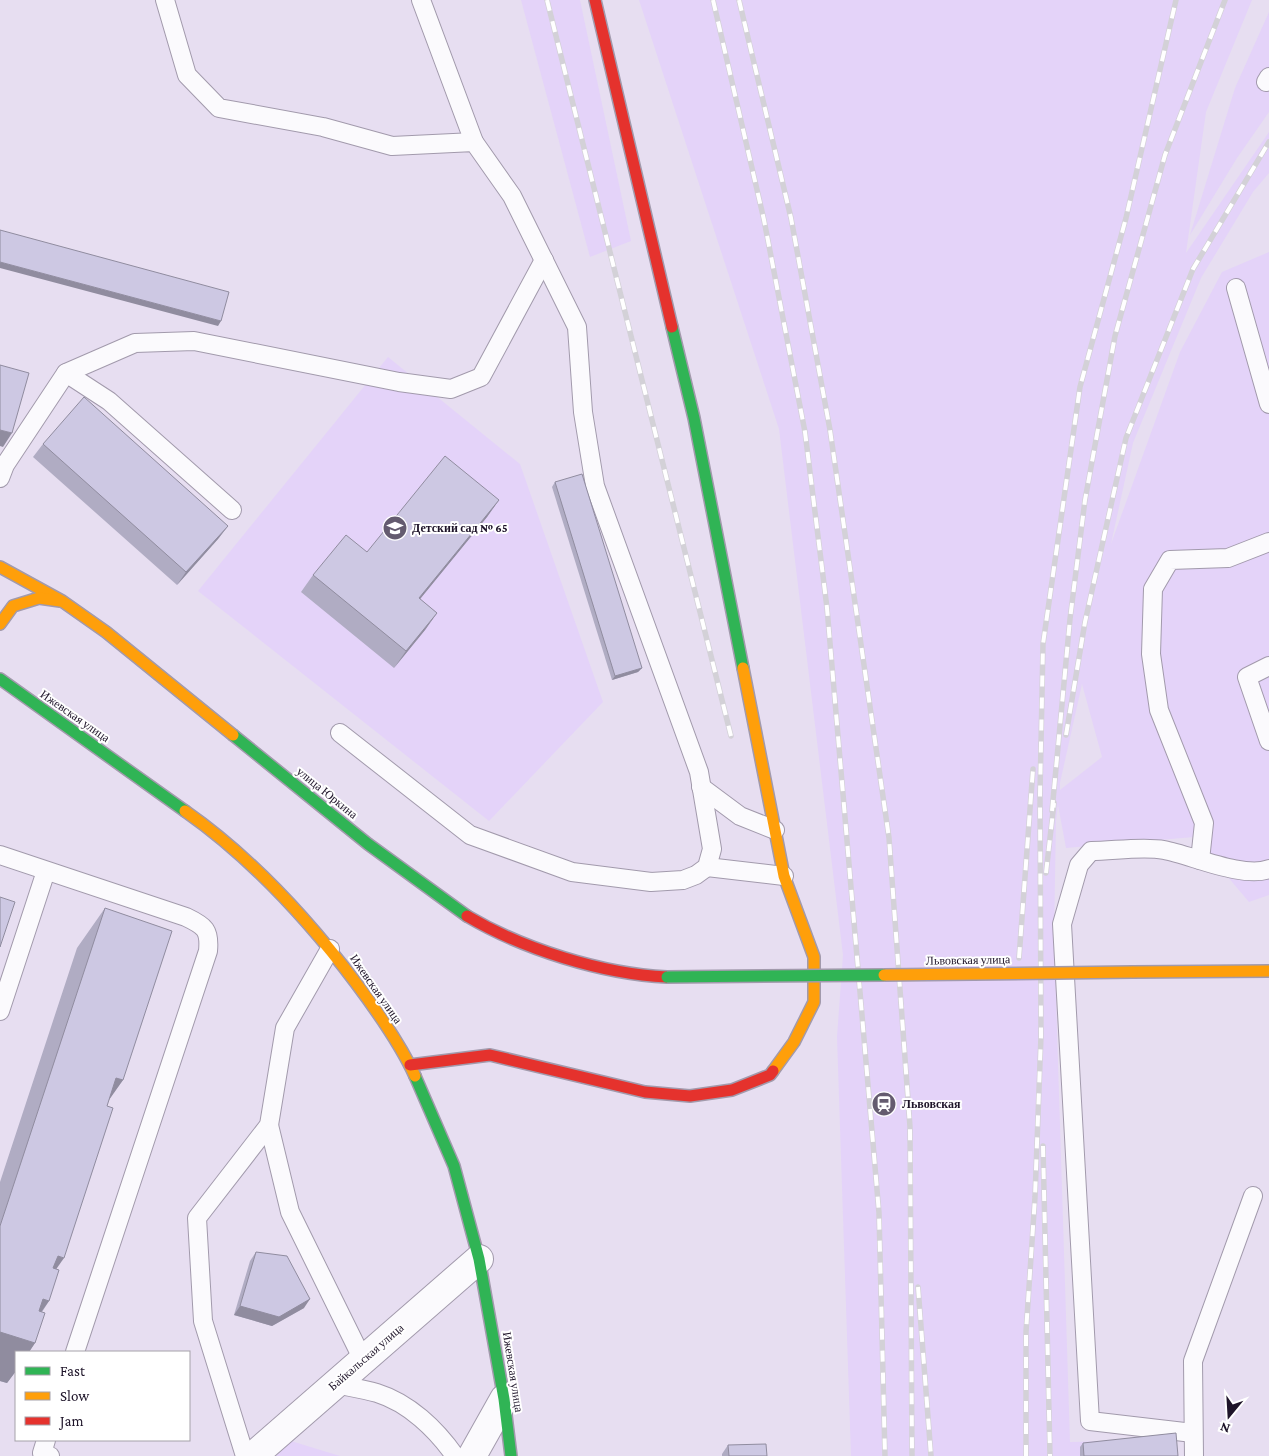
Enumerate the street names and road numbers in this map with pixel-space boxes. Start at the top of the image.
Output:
street label: Ижевская улица [38,687,113,745]
street label: улица Юркина [294,764,361,822]
street label: Ижевская улица [347,952,405,1027]
street label: Львовская улица [926,952,1011,968]
street label: Байкальская улица [326,1320,407,1393]
street label: Ижевская улица [500,1331,526,1414]

